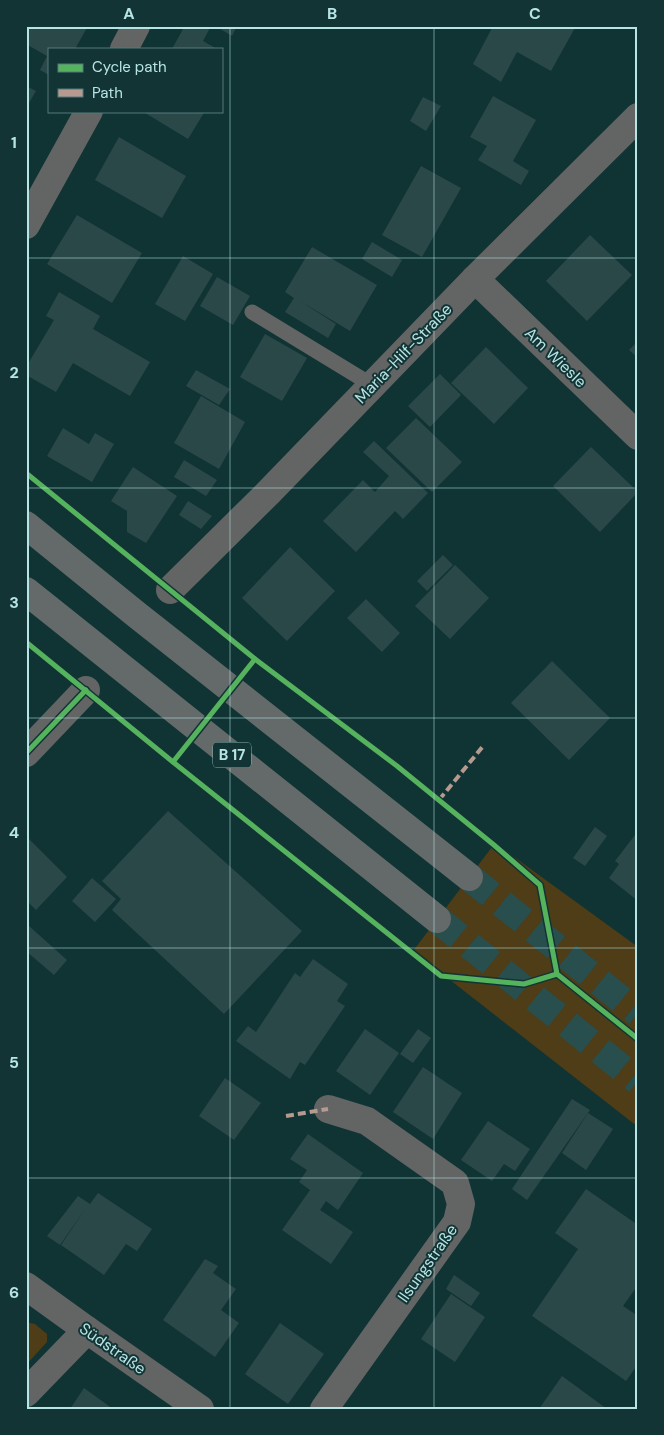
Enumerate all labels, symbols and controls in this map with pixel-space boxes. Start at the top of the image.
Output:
text: A [123,3,135,24]
text: B [327,3,337,24]
text: C [529,3,541,24]
legend [48,48,222,112]
text: Cycle path [92,57,167,77]
text: Path [92,83,123,103]
text: 1 [11,132,17,153]
street label: Maria-Hilf-Straße [350,299,457,408]
street label: Am Wiesle [520,323,591,392]
text: 2 [9,362,19,383]
text: 3 [9,592,19,613]
road number: B 17 [213,742,251,768]
text: 4 [9,822,19,843]
text: 5 [9,1052,19,1073]
street label: Ilsungstraße [393,1220,462,1306]
text: 6 [9,1282,19,1303]
street label: Südstraße [75,1318,150,1379]

